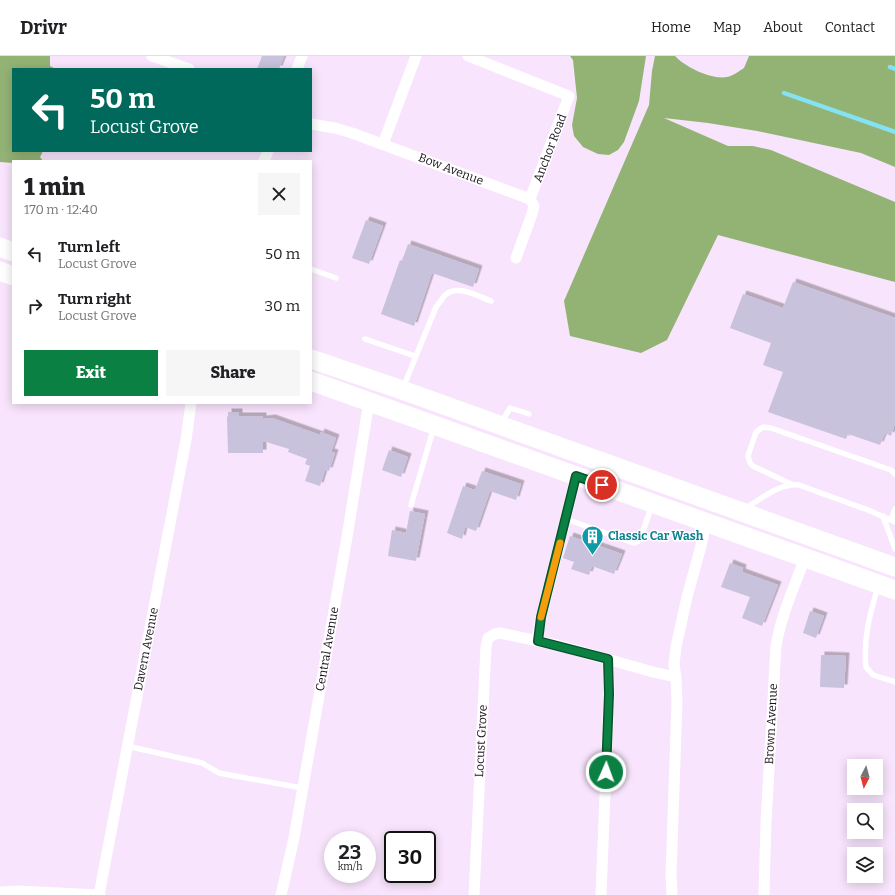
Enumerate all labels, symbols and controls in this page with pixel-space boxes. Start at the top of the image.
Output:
text: Drivr [20,16,67,39]
text: Home [651,19,691,36]
text: Map [713,19,741,36]
text: About [763,19,803,36]
text: Contact [825,19,875,36]
text: 50 m [90,82,155,115]
icon: left [24,84,76,136]
street label: Anchor Road [531,112,569,184]
text: Locust Grove [90,116,199,138]
street label: Bow Avenue [417,150,485,188]
text: 1 min [24,173,85,201]
button: close [258,173,300,215]
text: 170 m · 12:40 [24,202,98,217]
text: Turn left [58,238,120,256]
icon: left [24,243,46,265]
text: 50 m [265,245,300,263]
text: Locust Grove [58,256,137,271]
text: Turn right [58,290,131,308]
icon: right [24,295,46,317]
text: 30 m [265,297,300,315]
text: Locust Grove [58,308,137,323]
button: Exit [24,350,158,396]
button: Share [166,350,300,396]
pin [585,468,619,502]
icon: arrive [591,474,613,496]
building icon: Classic Car Wash [579,523,605,556]
place label: Classic Car Wash [608,529,704,543]
street label: Davern Avenue [131,606,161,692]
street label: Central Avenue [313,606,341,692]
street label: Brown Avenue [762,683,780,765]
street label: Locust Grove [472,704,490,778]
position arrow [585,751,627,793]
north arrow [847,759,883,795]
map controls [847,759,883,883]
button: search [847,803,883,839]
speed limit sign: 30 [384,831,436,883]
text: 23 [339,840,361,864]
button: layers [847,847,883,883]
text: km/h [338,861,362,873]

